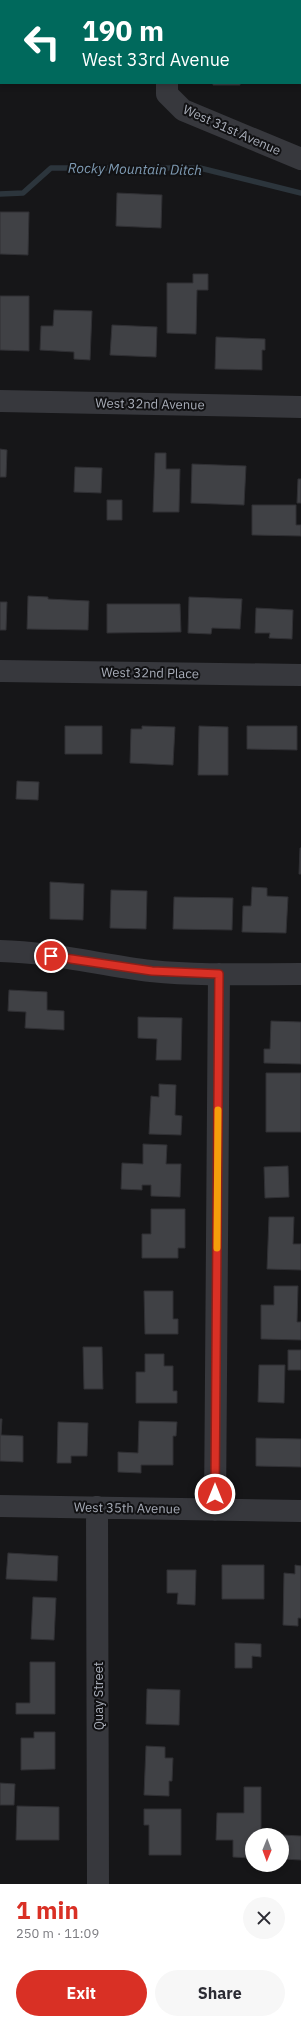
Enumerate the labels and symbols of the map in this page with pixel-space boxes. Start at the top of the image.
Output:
street label: West 31st Avenue [180,101,284,159]
water label: Rocky Mountain Ditch [68,159,202,179]
street label: West 32nd Avenue [95,395,205,413]
street label: West 32nd Place [101,664,199,682]
pin [34,939,68,973]
position arrow [194,1473,236,1515]
street label: West 35th Avenue [74,1499,180,1517]
street label: Quay Street [90,1662,107,1730]
north arrow [245,1828,289,1872]

